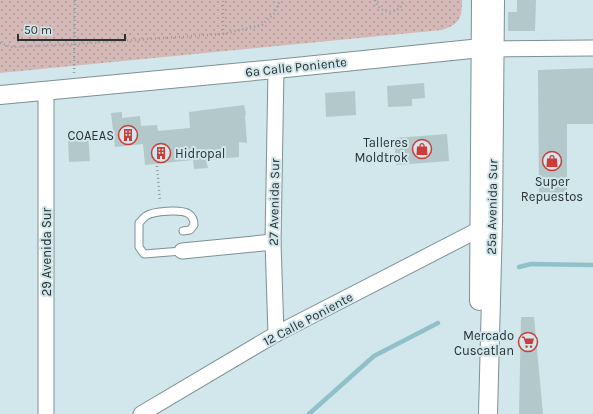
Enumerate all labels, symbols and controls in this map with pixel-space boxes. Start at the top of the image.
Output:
scale bar [18,16,125,42]
text: 50 m [24,23,52,37]
street label: 6a Calle Poniente [245,54,348,80]
building icon: COAEAS [117,124,139,146]
place label: COAEAS [68,128,114,143]
place label: Talleres Moldtrok [355,135,408,165]
shop icon: Talleres Moldtrok [411,138,433,160]
building icon: Hidropal [150,142,172,164]
place label: Hidropal [175,146,225,161]
shop icon: Super Repuestos [541,150,563,172]
street label: 27 Avenida Sur [266,158,282,246]
street label: 25a Avenida Sur [484,159,500,255]
place label: Super Repuestos [521,174,583,204]
street label: 29 Avenida Sur [39,207,54,296]
street label: 12 Calle Poniente [261,289,356,349]
place label: Mercado Cuscatlan [454,328,514,358]
supermarket icon: Mercado Cuscatlan [517,331,539,353]

